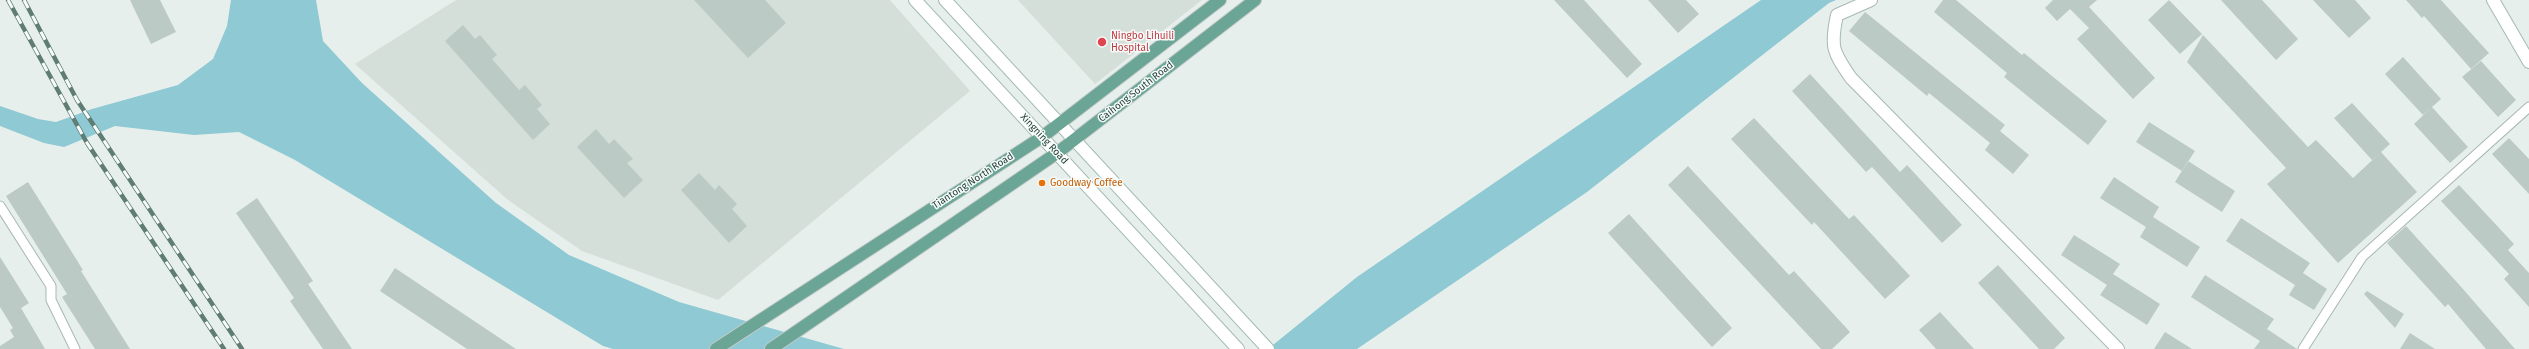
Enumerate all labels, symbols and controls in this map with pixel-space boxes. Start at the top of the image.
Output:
place label: Ningbo Lihuili Hospital [1111,30,1174,54]
marker: Ningbo Lihuili Hospital [1096,36,1108,48]
street label: Caihong South Road [1096,59,1176,125]
street label: Xingning Road [1018,111,1070,167]
street label: Tiantong North Road [930,150,1016,212]
place label: Goodway Coffee [1050,177,1123,189]
marker: Goodway Coffee [1037,178,1047,188]

